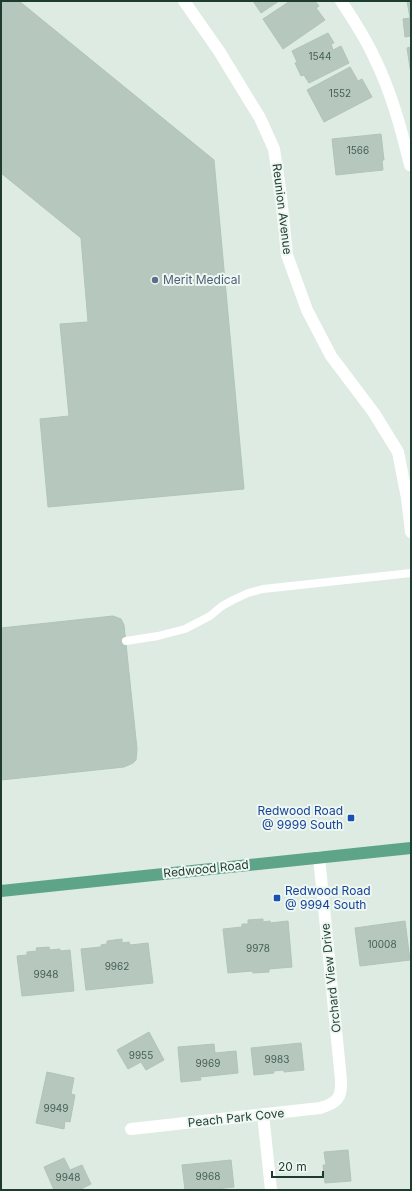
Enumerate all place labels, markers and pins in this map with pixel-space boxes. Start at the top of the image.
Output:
place label: Merit Medical [163,272,240,287]
marker: Merit Medical [150,275,160,285]
place label: Redwood Road @ 9999 South [257,803,343,832]
marker: Redwood Road @ 9999 South [346,813,356,823]
place label: Redwood Road @ 9994 South [285,883,371,912]
marker: Redwood Road @ 9994 South [272,893,282,903]

